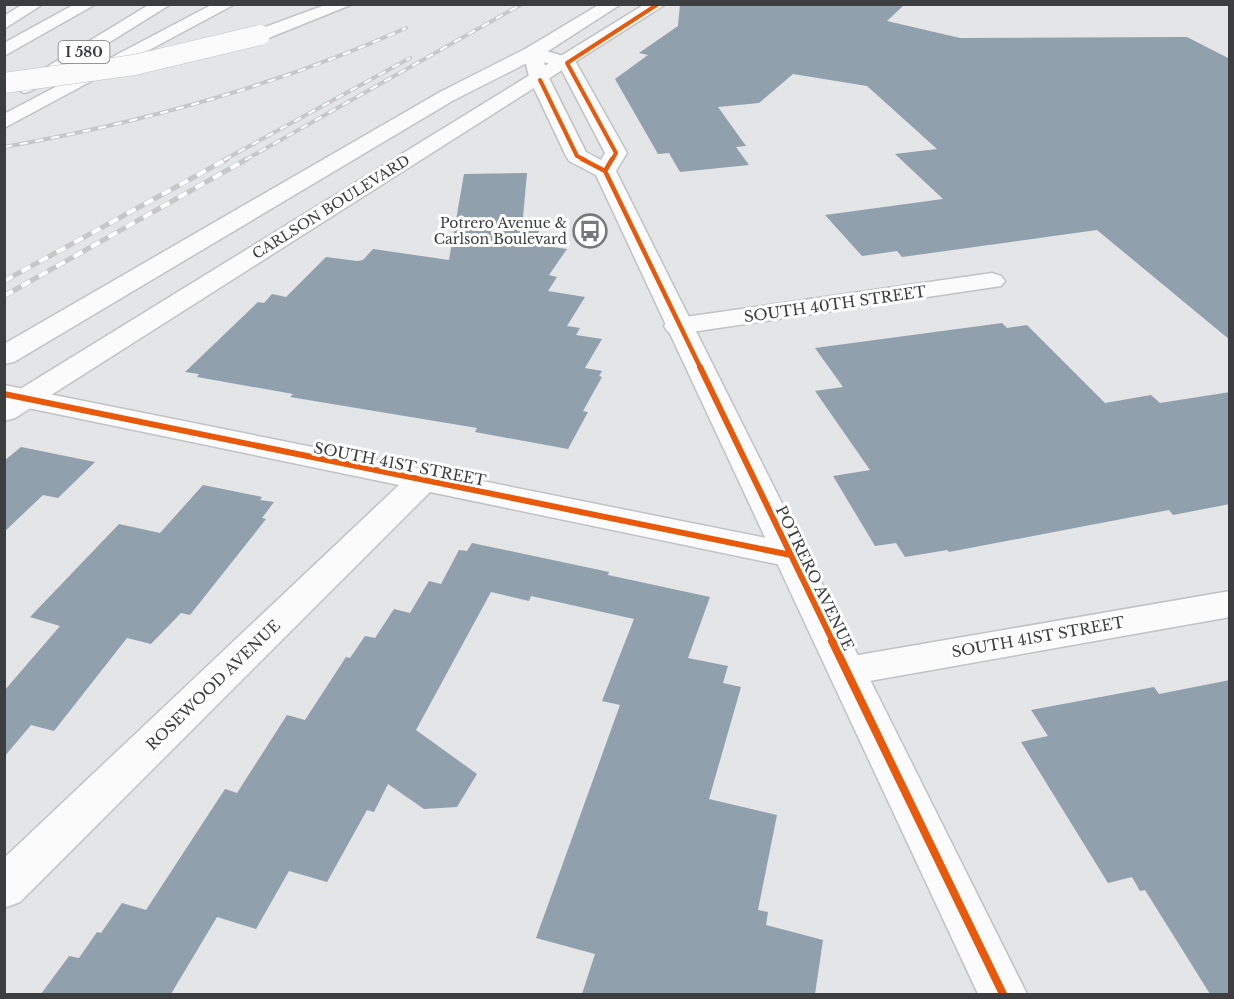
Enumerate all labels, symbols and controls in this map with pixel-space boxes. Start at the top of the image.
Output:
road number: I 580 [58,41,110,63]
street label: CARLSON BOULEVARD [249,151,413,263]
bus stop icon: Potrero Avenue & Carlson Boulevard [572,213,608,249]
place label: Potrero Avenue & Carlson Boulevard [434,214,568,248]
street label: SOUTH 40TH STREET [743,282,927,326]
street label: SOUTH 41ST STREET [312,438,488,490]
street label: POTRERO AVENUE [772,502,858,654]
street label: SOUTH 41ST STREET [950,612,1126,662]
street label: ROSEWOOD AVENUE [142,616,284,754]

